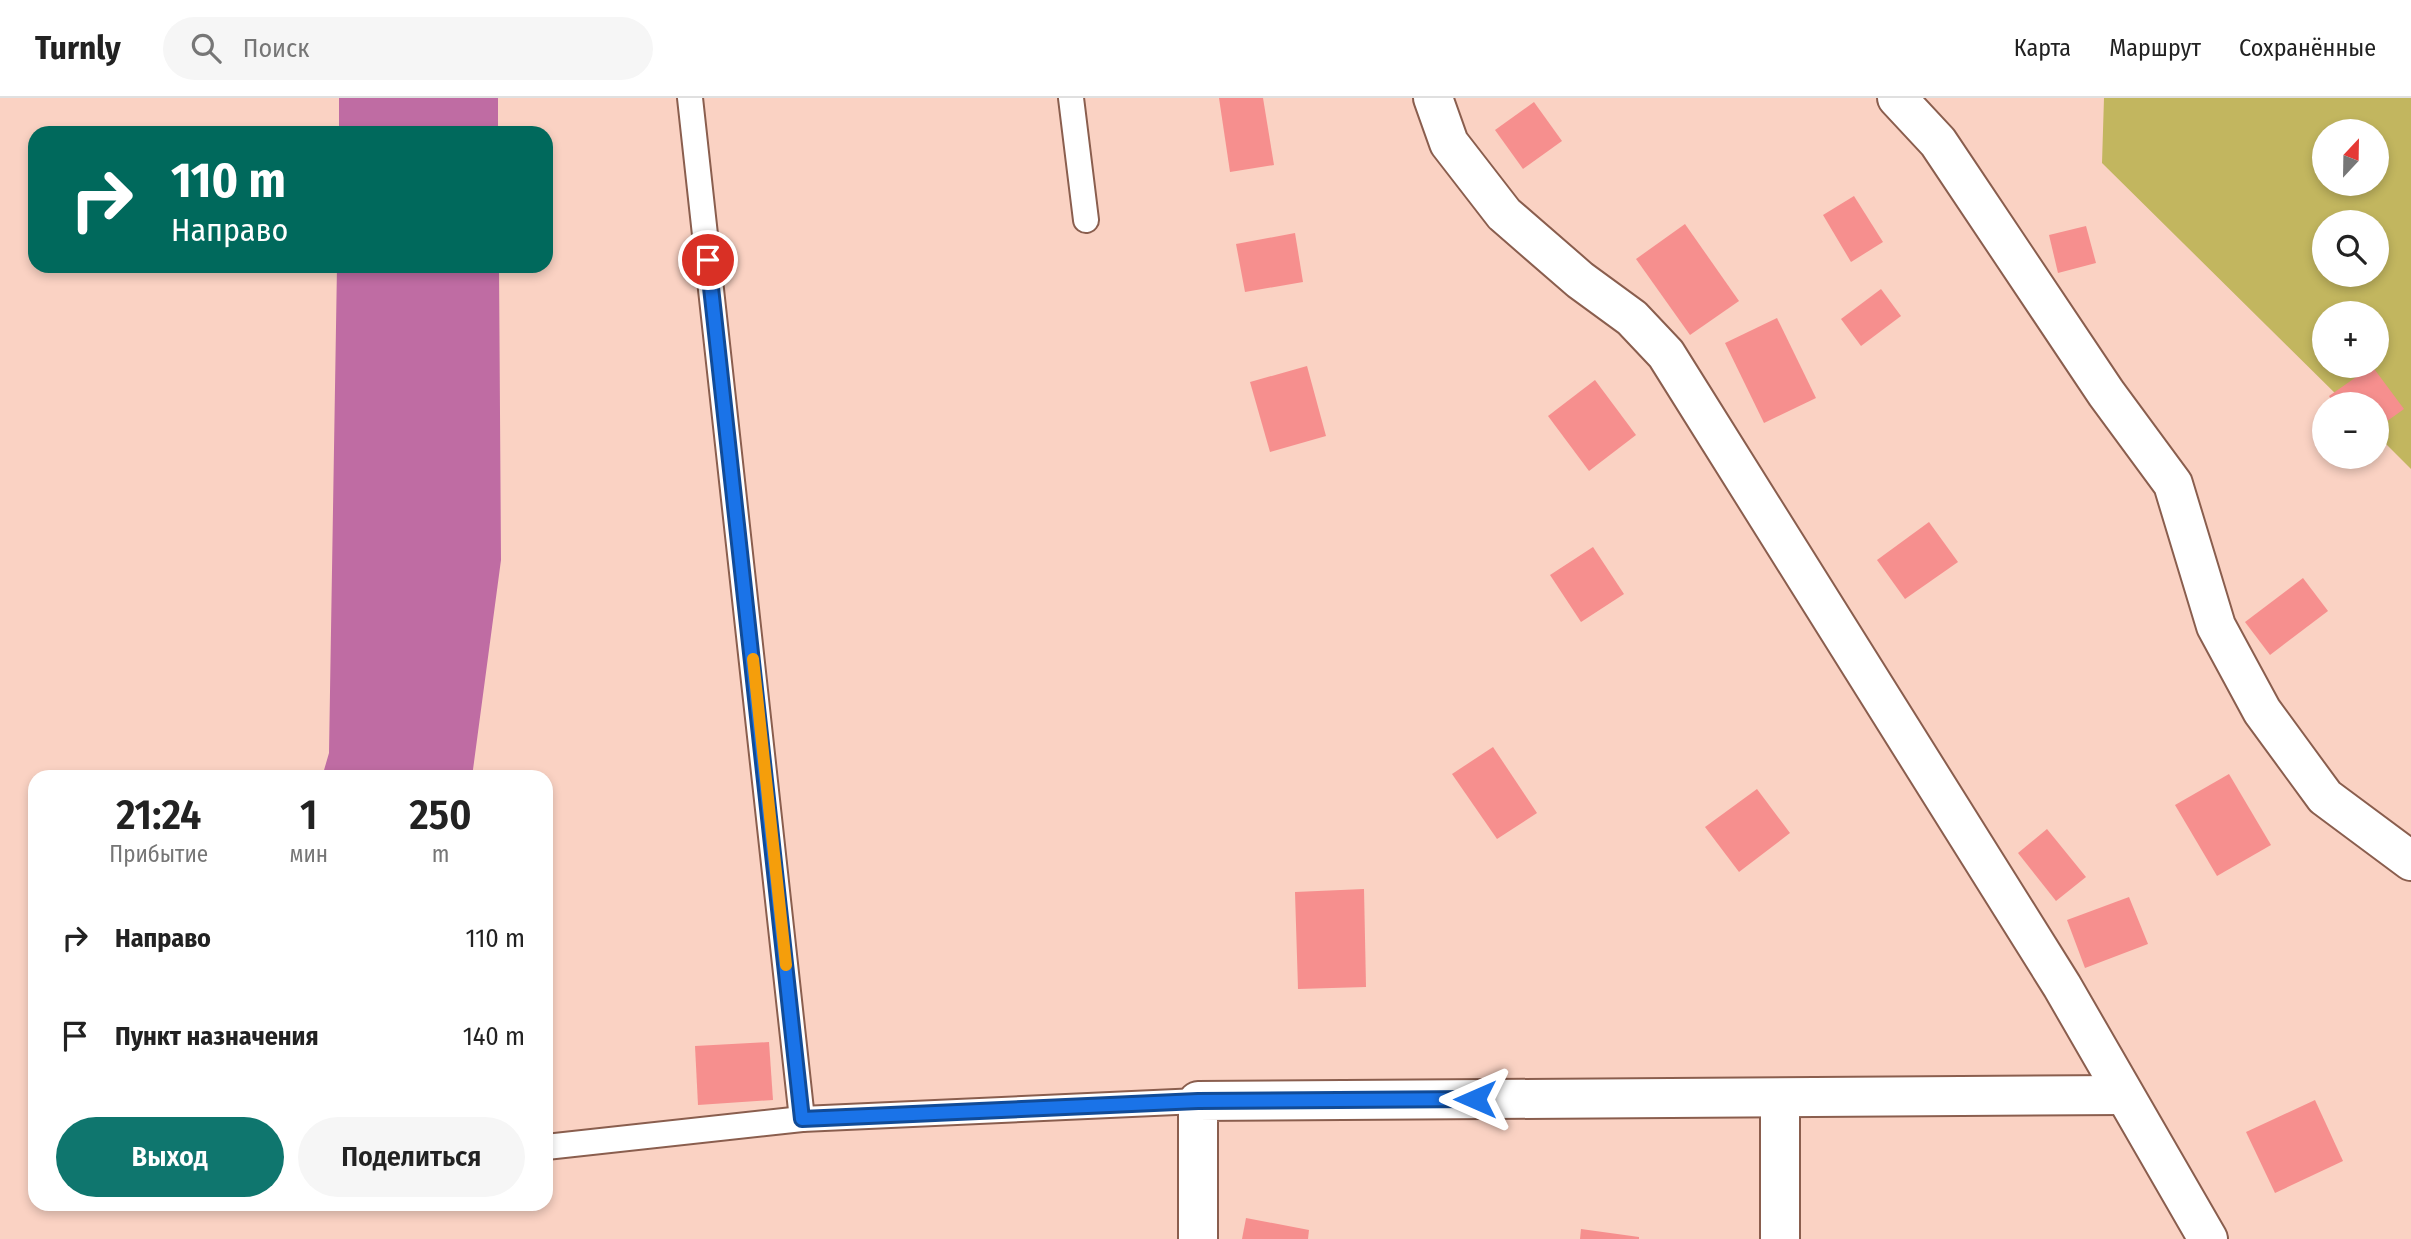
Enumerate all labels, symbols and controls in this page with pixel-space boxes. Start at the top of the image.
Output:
search box [163,17,653,80]
text: Turnly [35,28,121,68]
icon: search [187,29,225,67]
text: Поиск [243,33,309,64]
text: Карта [2014,34,2071,62]
text: Маршрут [2109,34,2201,62]
text: Сохранённые [2239,34,2376,62]
north arrow [2312,119,2389,196]
map controls [2312,119,2389,469]
text: 110 m [171,151,286,210]
icon: right [56,154,147,245]
button: search [2312,210,2389,287]
text: Направо [171,211,288,249]
pin [678,230,738,290]
icon: arrive [689,241,727,279]
button: + [2312,301,2389,378]
button: − [2312,392,2389,469]
text: 21:24 [116,790,201,840]
text: 1 [300,790,318,840]
text: 250 [409,790,472,840]
text: Прибытие [109,840,208,868]
text: мин [289,840,328,868]
text: m [432,840,449,868]
icon: right [56,919,94,957]
text: Направо [115,923,211,954]
text: 110 m [465,923,525,954]
icon: arrive [56,1017,94,1055]
text: Пункт назначения [115,1021,319,1052]
text: 140 m [463,1021,525,1052]
position arrow [1438,1062,1512,1136]
button: Выход [56,1117,284,1197]
button: Поделиться [298,1117,525,1197]

